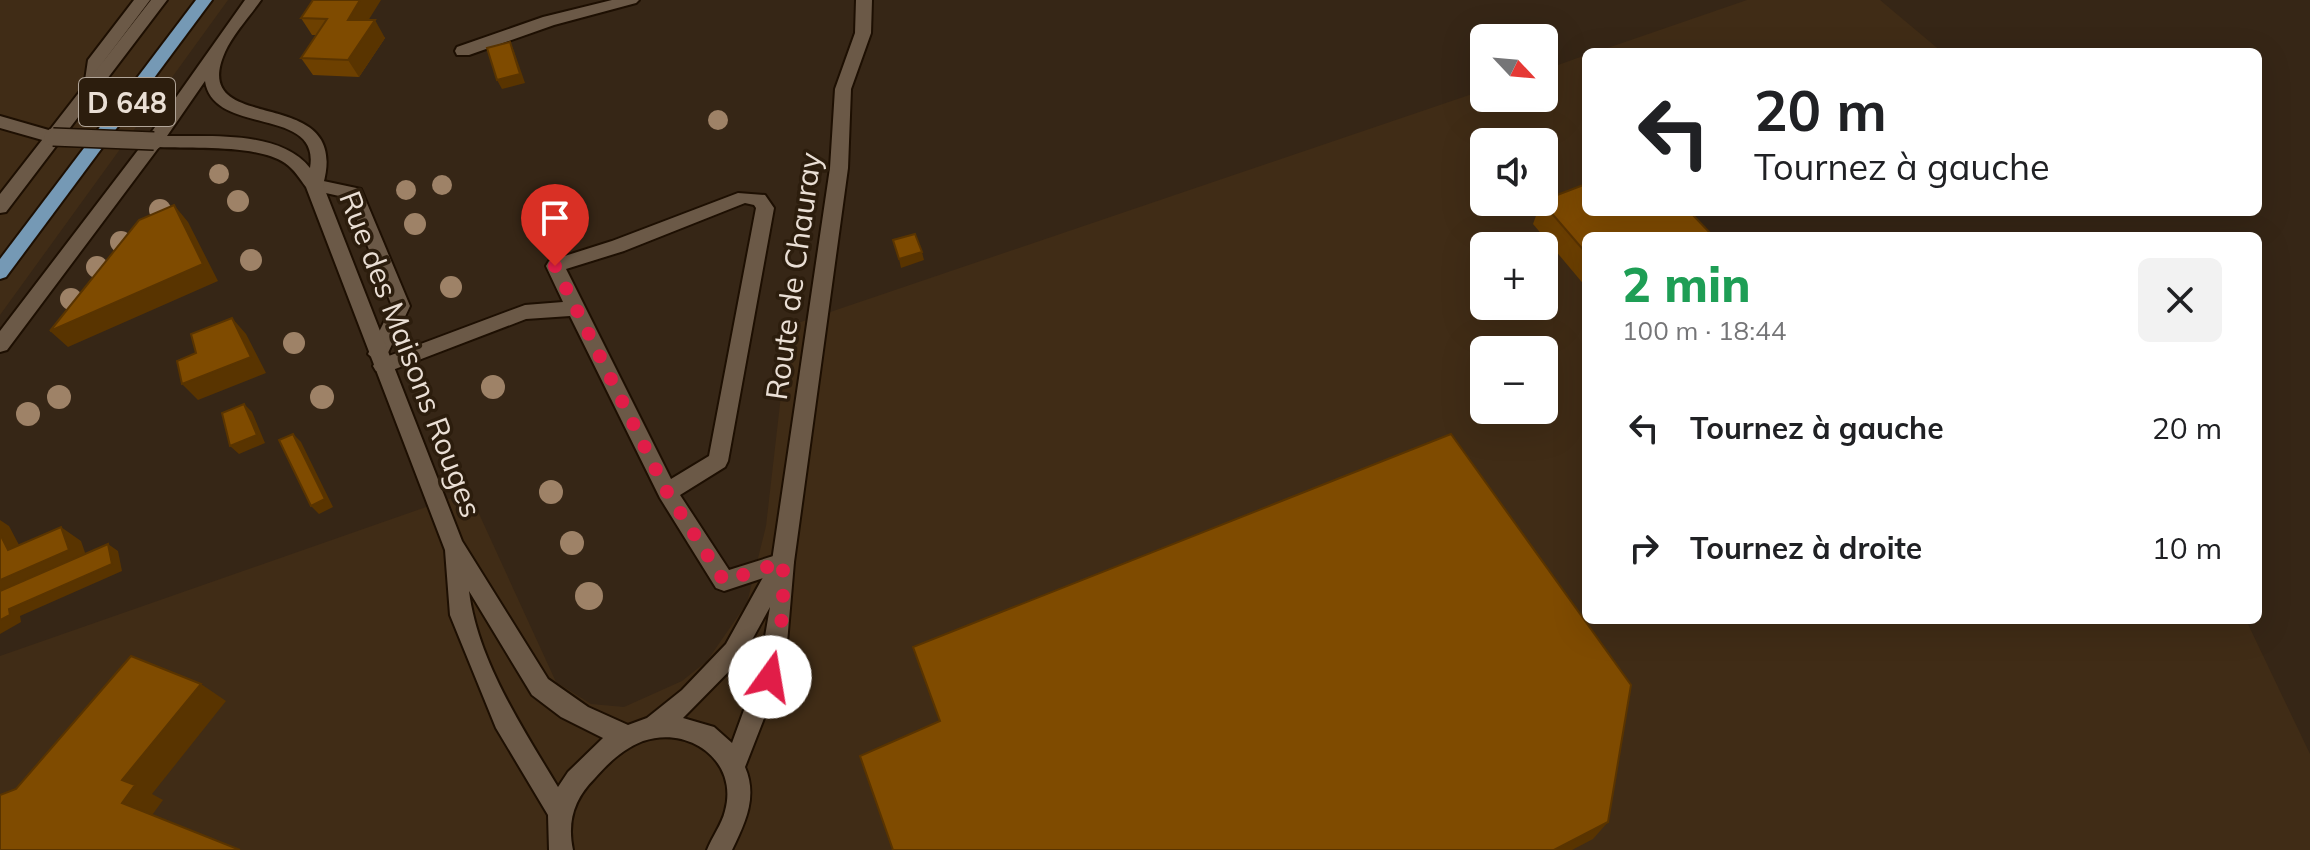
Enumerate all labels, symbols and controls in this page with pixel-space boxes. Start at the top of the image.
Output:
north arrow [1470,24,1558,112]
map controls [1470,24,1558,424]
text: 20 m [1754,75,1887,145]
road number: D 648 [79,78,175,126]
icon: left [1622,80,1726,184]
button: sound [1470,128,1558,216]
text: Tournez à gauche [1754,144,2050,189]
street label: Route de Chauray [757,150,829,402]
pin [521,184,589,266]
street label: Rue des Maisons Rouges [331,185,491,523]
icon: arrive [533,196,577,240]
button: + [1470,232,1558,320]
text: 2 min [1622,254,1751,314]
button: close [2138,258,2222,342]
text: 100 m · 18:44 [1622,314,1786,347]
button: − [1470,336,1558,424]
icon: left [1622,406,1666,450]
text: Tournez à gauche [1690,409,1944,447]
text: 20 m [2152,409,2222,447]
icon: right [1622,526,1666,570]
text: Tournez à droite [1690,529,1922,567]
text: 10 m [2152,529,2222,567]
position arrow [728,635,812,719]

